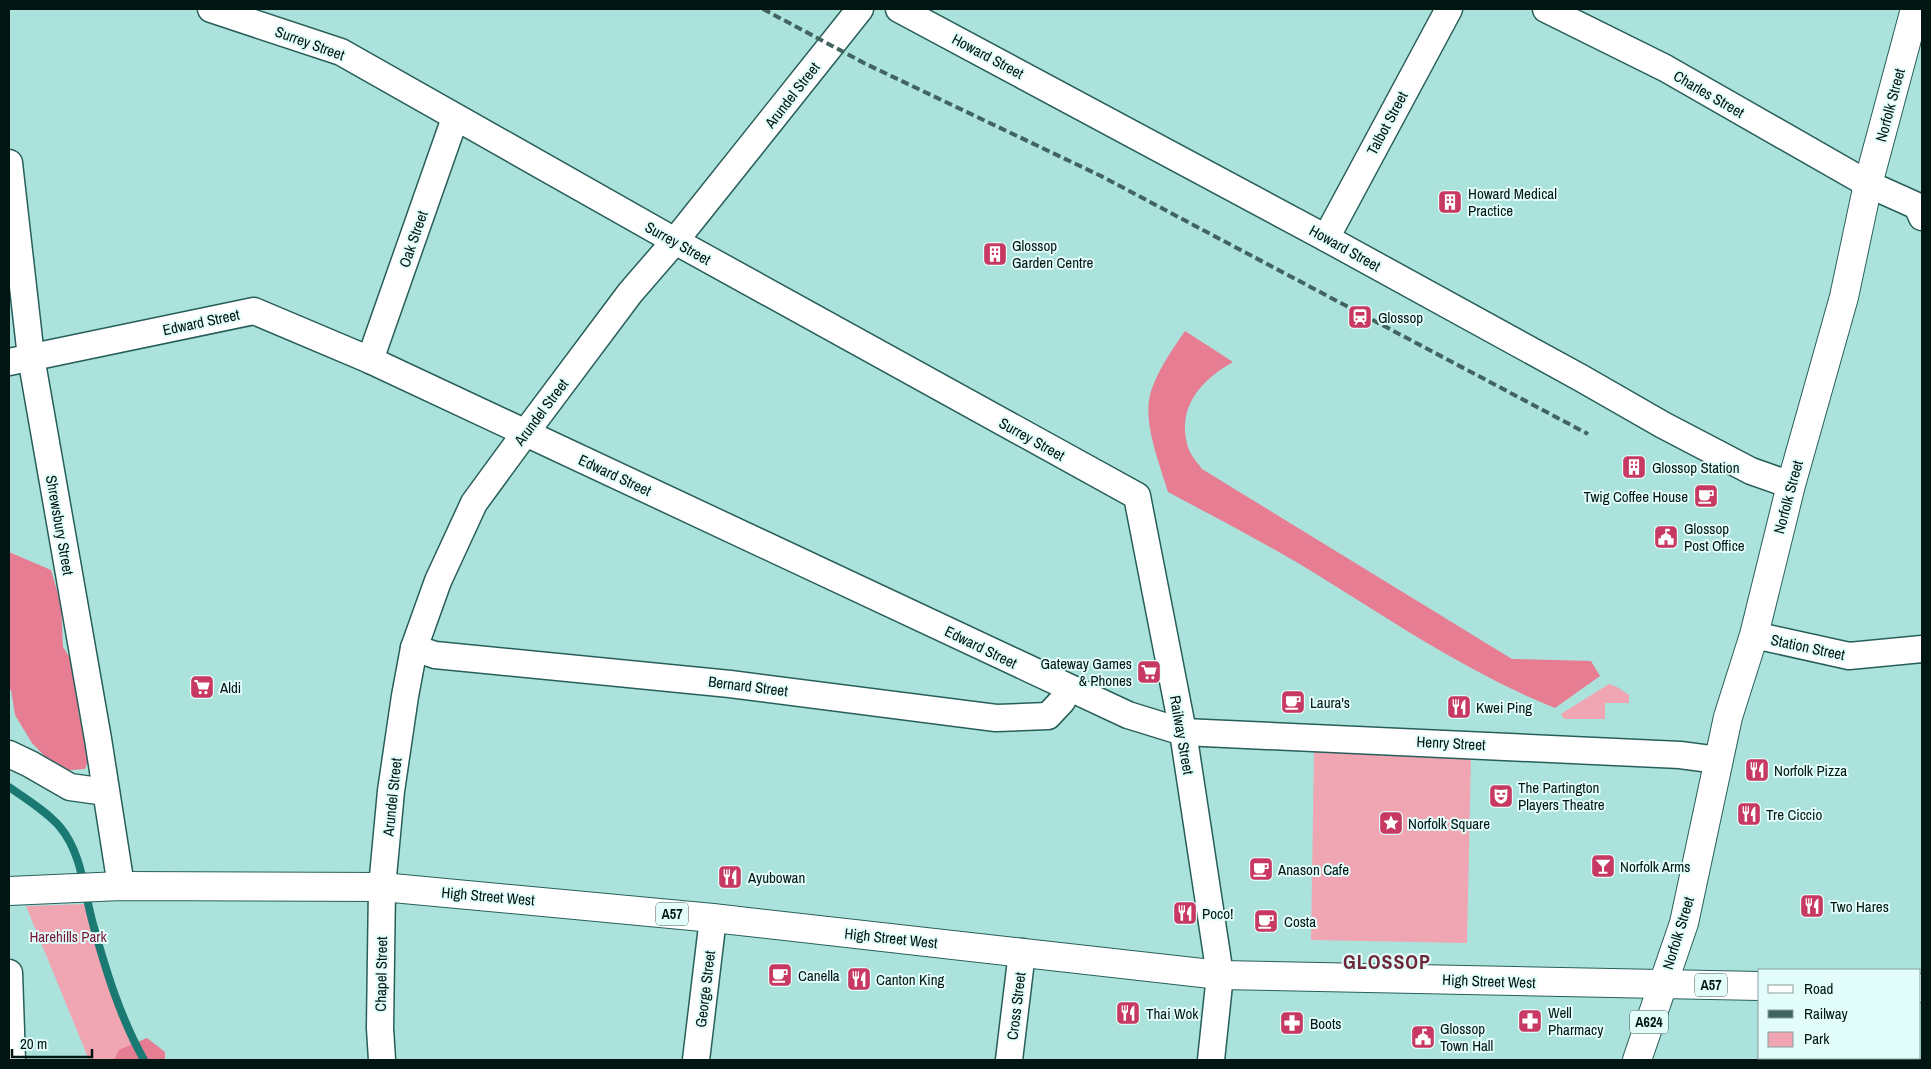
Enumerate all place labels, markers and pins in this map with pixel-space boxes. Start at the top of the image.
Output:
place label: Howard Medical Practice [1468,183,1557,221]
building icon: Howard Medical Practice [1437,189,1463,215]
place label: Glossop Garden Centre [1012,235,1094,273]
building icon: Glossop Garden Centre [982,241,1008,267]
station icon: Glossop [1347,304,1373,330]
place label: Glossop [1378,307,1423,328]
building icon: Glossop Station [1621,454,1647,480]
place label: Glossop Station [1652,457,1740,478]
cafe icon: Twig Coffee House [1693,483,1719,509]
place label: Twig Coffee House [1584,486,1688,507]
place label: Glossop Post Office [1684,518,1745,556]
public building icon: Glossop Post Office [1653,524,1679,550]
place label: Gateway Games & Phones [1040,653,1132,691]
supermarket icon: Gateway Games & Phones [1136,659,1162,685]
supermarket icon: Aldi [189,674,215,700]
place label: Aldi [219,677,241,698]
cafe icon: Laura's [1280,689,1306,715]
place label: Laura's [1310,692,1350,713]
restaurant icon: Kwei Ping [1446,694,1472,720]
place label: Kwei Ping [1476,697,1532,718]
restaurant icon: Norfolk Pizza [1744,757,1770,783]
place label: Norfolk Pizza [1774,760,1847,781]
place label: The Partington Players Theatre [1518,777,1605,815]
theatre icon: The Partington Players Theatre [1488,783,1514,809]
restaurant icon: Tre Ciccio [1736,801,1762,827]
place label: Tre Ciccio [1766,804,1822,825]
place icon: Norfolk Square [1378,810,1404,836]
place label: Norfolk Square [1408,813,1490,834]
bar icon: Norfolk Arms [1590,853,1616,879]
cafe icon: Anason Cafe [1248,856,1274,882]
place label: Norfolk Arms [1620,856,1690,877]
place label: Anason Cafe [1277,859,1349,880]
restaurant icon: Ayubowan [717,864,743,890]
place label: Ayubowan [747,867,805,888]
restaurant icon: Two Hares [1799,893,1825,919]
place label: Two Hares [1830,896,1889,917]
restaurant icon: Poco! [1172,900,1198,926]
place label: Poco! [1202,903,1233,924]
cafe icon: Costa [1253,908,1279,934]
place label: Costa [1284,911,1316,932]
cafe icon: Canella [767,962,793,988]
place label: Canella [798,965,840,986]
restaurant icon: Canton King [846,966,872,992]
place label: Canton King [876,969,945,990]
restaurant icon: Thai Wok [1115,1000,1141,1026]
place label: Well Pharmacy [1548,1002,1604,1040]
place label: Thai Wok [1146,1003,1199,1024]
pharmacy icon: Well Pharmacy [1517,1008,1543,1034]
pharmacy icon: Boots [1279,1010,1305,1036]
place label: Boots [1310,1013,1341,1034]
place label: Glossop Town Hall [1440,1018,1493,1056]
public building icon: Glossop Town Hall [1410,1024,1436,1050]

